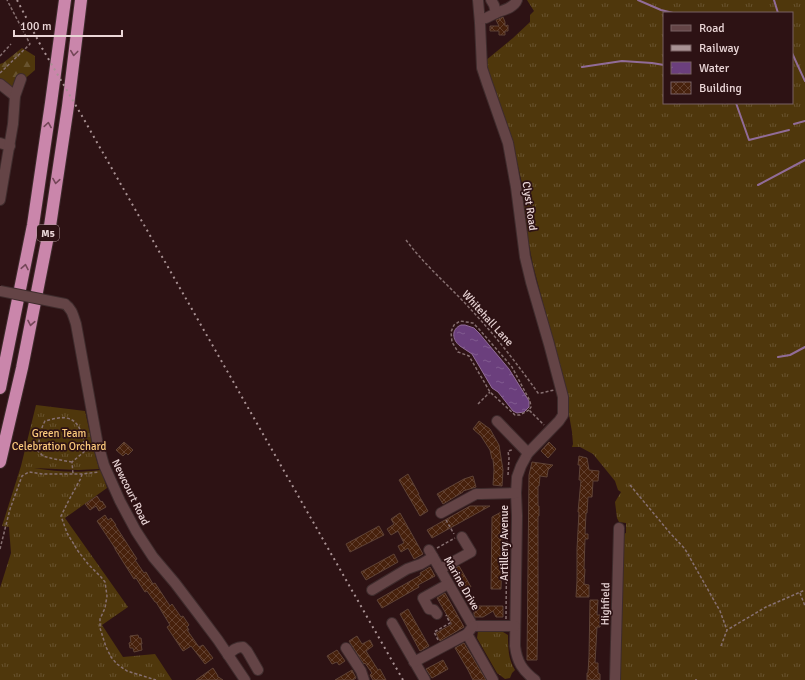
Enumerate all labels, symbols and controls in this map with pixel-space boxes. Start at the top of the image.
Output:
scale bar [14,12,122,38]
legend [663,12,793,104]
text: 100 m [20,19,52,34]
text: Road [699,21,725,36]
text: Railway [699,41,739,56]
one-way arrow [70,50,79,56]
text: Water [699,61,730,76]
text: Building [699,81,742,96]
one-way arrow [43,122,52,128]
one-way arrow [52,178,61,184]
street label: Clyst Road [520,181,539,232]
road number: M5 [37,225,59,241]
one-way arrow [20,264,28,270]
street label: Whitehall Lane [459,288,516,349]
one-way arrow [27,320,35,326]
park label: Green Team Celebration Orchard [12,427,106,453]
street label: Newcourt Road [109,457,152,527]
street label: Artillery Avenue [498,505,511,581]
street label: Marine Drive [441,554,482,613]
street label: Highfield [599,582,612,626]

